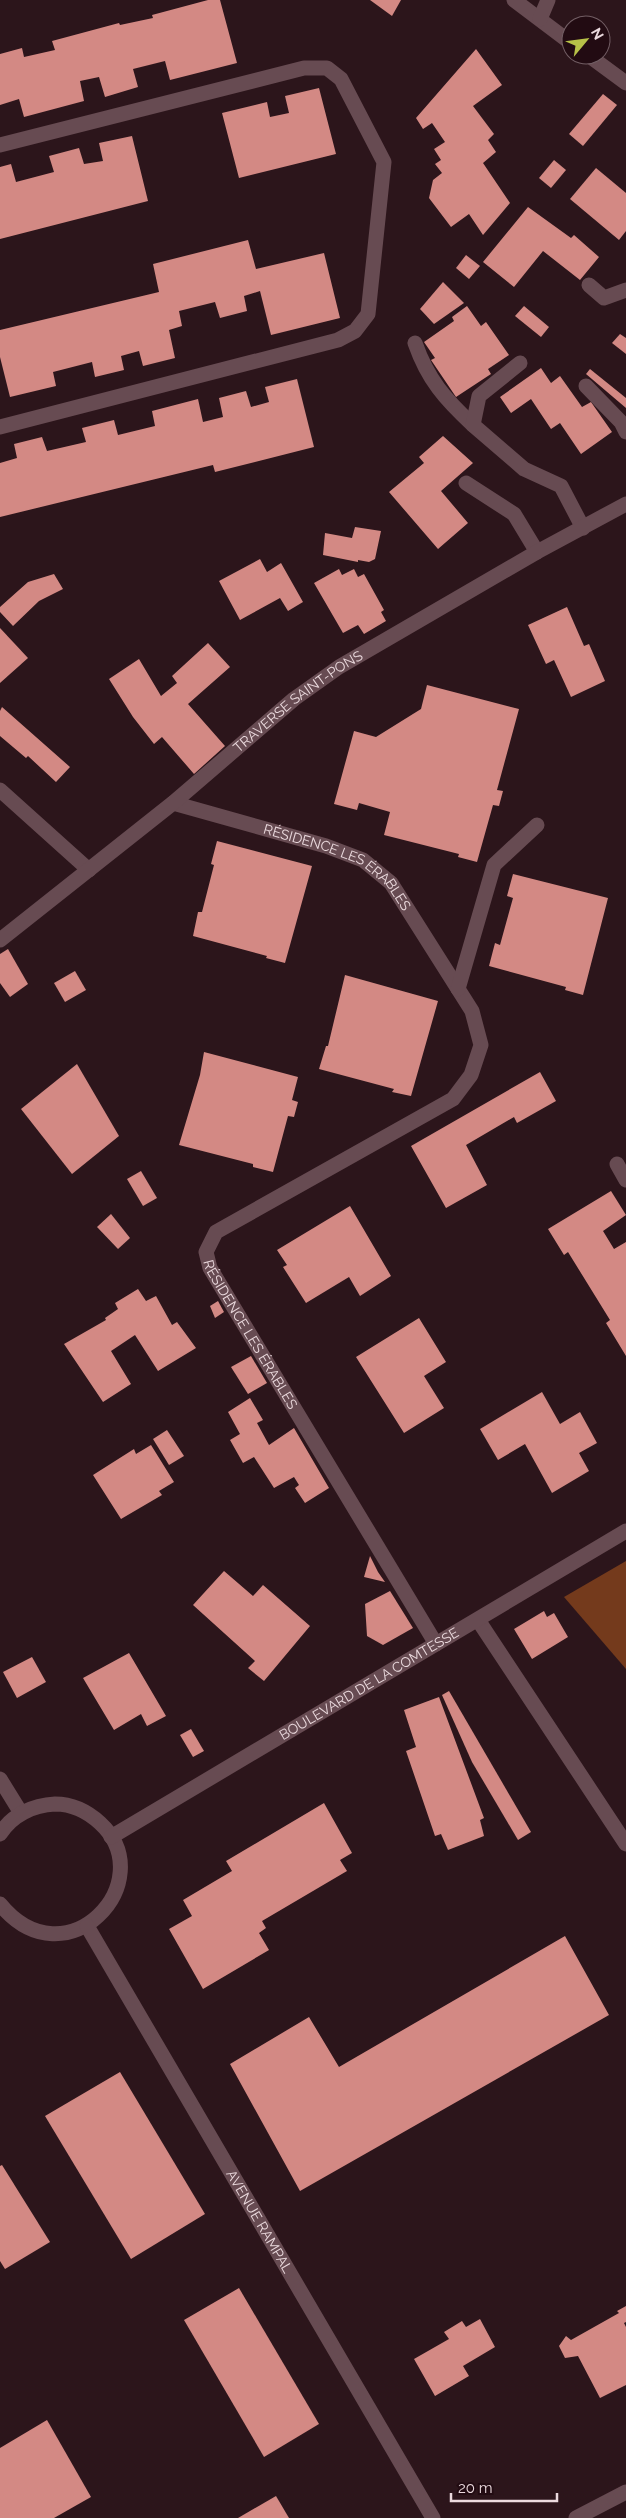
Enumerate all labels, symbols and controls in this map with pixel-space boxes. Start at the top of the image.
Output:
north arrow [561,15,611,65]
text: N [588,25,607,42]
street label: TRAVERSE SAINT-PONS [230,647,366,756]
street label: RÉSIDENCE LES ÉRABLES [262,821,414,914]
street label: RÉSIDENCE LES ÉRABLES [200,1258,301,1412]
street label: BOULEVARD DE LA COMTESSE [276,1624,461,1743]
street label: AVENUE RAMPAL [223,2167,296,2276]
scale bar [451,2470,557,2502]
text: 20 m [458,2479,493,2497]

